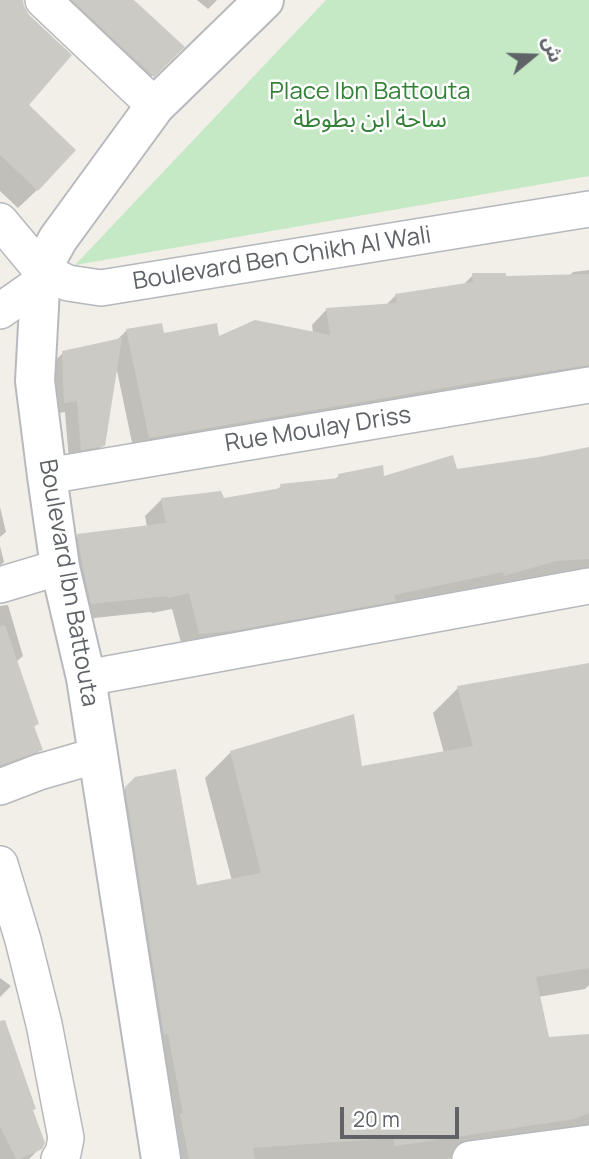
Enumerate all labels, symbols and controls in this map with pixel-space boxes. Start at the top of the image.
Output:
north arrow [498,21,568,91]
text: ش [536,33,569,66]
park label: Place Ibn Battouta ساحة ابن بطوطة [269,78,471,134]
street label: Boulevard Ben Chikh Al Wali [131,221,433,297]
street label: Rue Moulay Driss [223,401,413,459]
street label: Boulevard Ibn Battouta [32,457,104,709]
scale bar [344,1092,463,1136]
text: 20 m [353,1105,400,1133]

